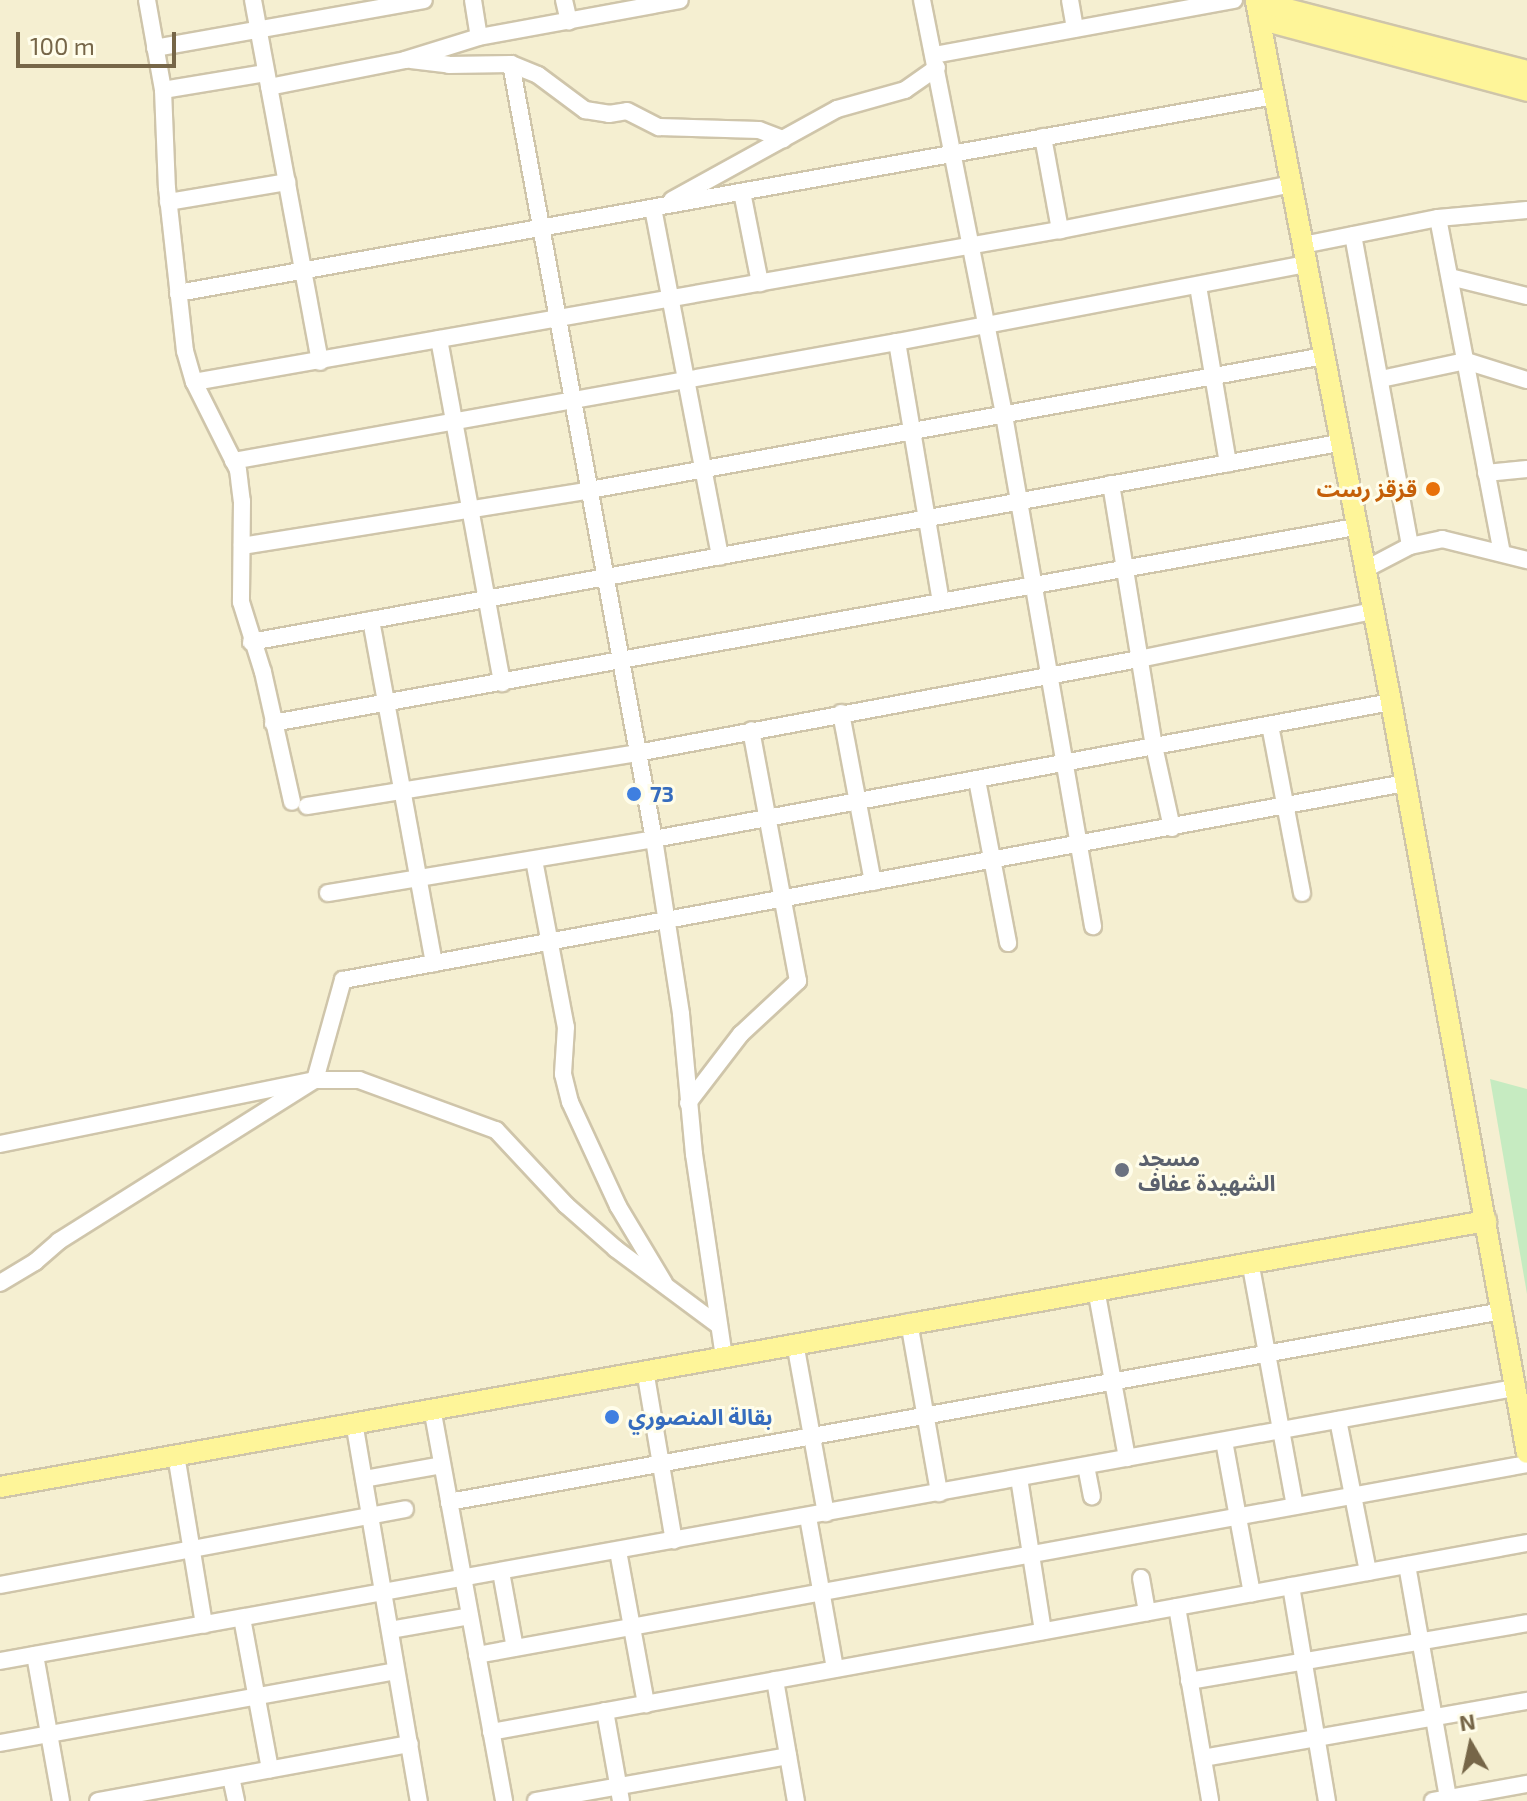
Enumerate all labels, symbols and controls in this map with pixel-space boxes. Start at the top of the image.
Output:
scale bar [20,16,180,66]
text: 100 m [30,31,95,60]
place label: قزقز رست [1317,476,1417,502]
marker: قزقز رست [1424,480,1442,498]
place label: 73 [650,781,674,807]
marker: 73 [625,785,643,803]
place label: مسجد الشهيدة عفاف [1138,1144,1276,1196]
marker: مسجد الشهيدة عفاف [1113,1161,1131,1179]
place label: بقالة المنصوري [628,1404,773,1430]
marker: بقالة المنصوري [603,1408,621,1426]
north arrow [1431,1705,1511,1785]
text: N [1457,1707,1477,1735]

